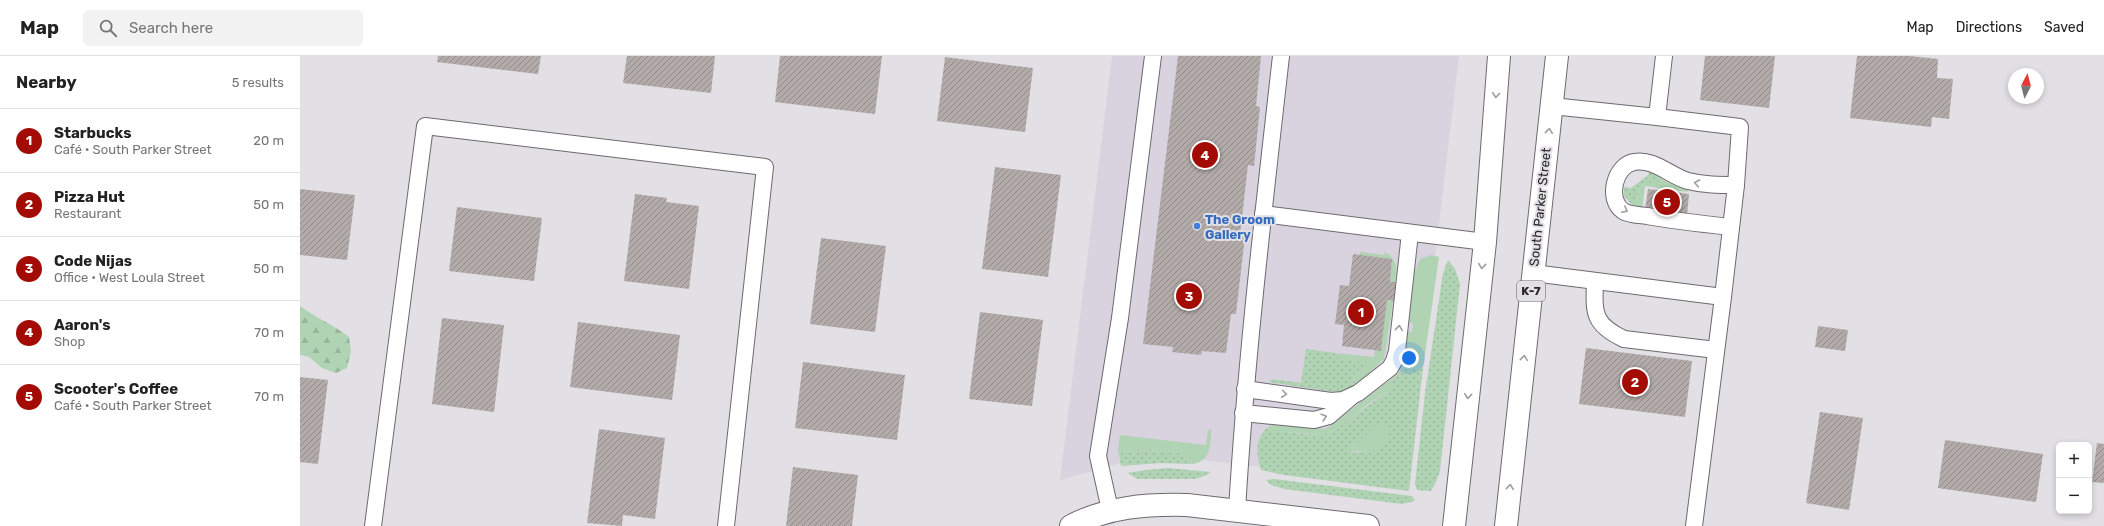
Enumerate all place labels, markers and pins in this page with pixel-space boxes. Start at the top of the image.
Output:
pin: 4 [1192,140,1218,170]
pin: 5 [1654,187,1680,217]
place label: The Groom Gallery [1205,212,1275,242]
marker: The Groom Gallery [1192,221,1202,231]
pin: 3 [1176,281,1202,311]
pin: 1 [1348,297,1374,327]
pin: 2 [1622,367,1648,397]

